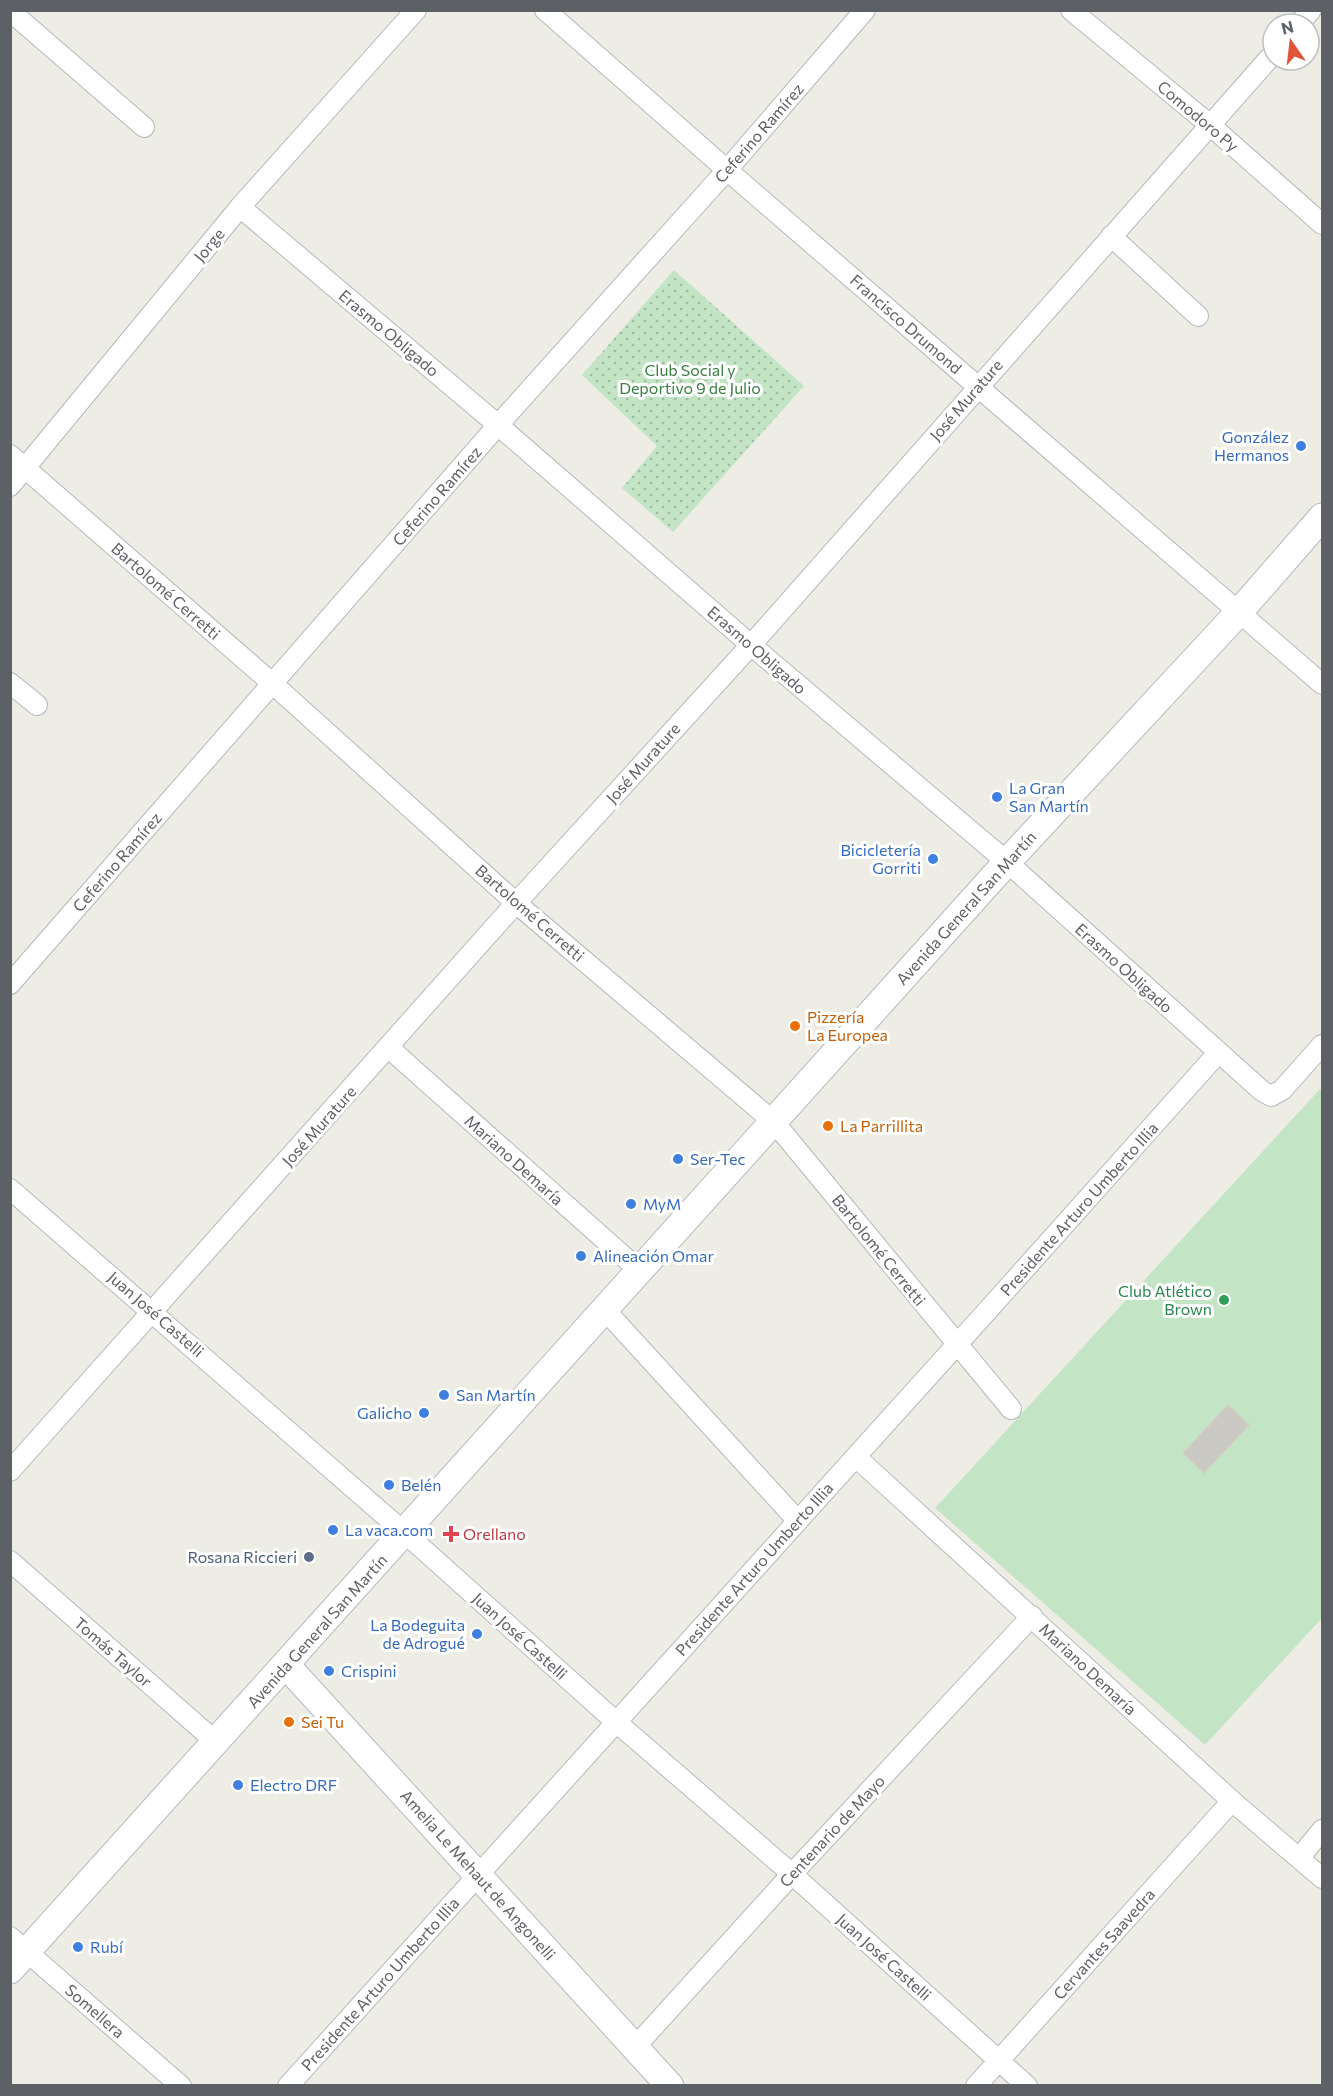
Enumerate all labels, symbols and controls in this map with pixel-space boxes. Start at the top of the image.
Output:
north arrow [1261,12,1321,72]
text: N [1279,16,1295,38]
street label: Comodoro Py [1154,76,1243,155]
street label: Ceferino Ramírez [710,79,807,186]
street label: Jorge [189,224,228,265]
street label: Francisco Drumond [847,270,966,377]
street label: Erasmo Obligado [336,285,443,380]
street label: José Murature [925,355,1006,444]
park label: Club Social y Deportivo 9 de Julio [619,360,761,397]
place label: González Hermanos [1214,427,1289,464]
marker: González Hermanos [1294,439,1308,453]
street label: Ceferino Ramírez [388,442,485,549]
street label: Bartolomé Cerretti [108,538,225,643]
street label: Erasmo Obligado [704,602,811,698]
street label: José Murature [602,719,684,807]
place label: La Gran San Martín [1009,778,1089,815]
marker: La Gran San Martín [990,790,1004,804]
street label: Ceferino Ramírez [68,808,165,915]
street label: Avenida General San Martín [892,827,1040,988]
place label: Bicicletería Gorriti [840,840,921,877]
marker: Bicicletería Gorriti [926,852,940,866]
street label: Bartolomé Cerretti [472,860,589,965]
street label: Erasmo Obligado [1072,919,1177,1016]
place label: Pizzería La Europea [807,1007,888,1044]
marker: Pizzería La Europea [788,1019,802,1033]
street label: José Murature [278,1082,360,1170]
street label: Mariano Demaría [461,1111,567,1209]
place label: La Parrillita [840,1116,923,1135]
street label: Presidente Arturo Umberto Illia [996,1118,1161,1299]
marker: La Parrillita [821,1119,835,1133]
place label: Ser-Tec [690,1149,746,1168]
marker: Ser-Tec [671,1152,685,1166]
street label: Bartolomé Cerretti [829,1190,930,1309]
place label: MyM [643,1194,681,1213]
marker: MyM [624,1197,638,1211]
place label: Alineación Omar [593,1246,714,1265]
marker: Alineación Omar [574,1249,588,1263]
street label: Juan José Castelli [105,1267,208,1360]
place label: Club Atlético Brown [1118,1281,1212,1318]
marker: Club Atlético Brown [1217,1293,1231,1307]
place label: San Martín [456,1385,536,1404]
marker: San Martín [437,1388,451,1402]
place label: Galicho [357,1403,412,1422]
marker: Galicho [417,1406,431,1420]
place label: Belén [401,1475,441,1494]
marker: Belén [382,1478,396,1492]
street label: Presidente Arturo Umberto Illia [671,1478,836,1659]
place label: La vaca.com [345,1520,433,1539]
marker: La vaca.com [326,1523,340,1537]
place label: Orellano [463,1524,526,1543]
marker: Orellano [444,1527,458,1541]
place label: Rosana Riccieri [187,1547,297,1566]
street label: Avenida General San Martín [243,1550,391,1711]
marker: Rosana Riccieri [302,1550,316,1564]
street label: Juan José Castelli [469,1588,572,1683]
street label: Tomás Taylor [71,1613,156,1691]
place label: La Bodeguita de Adrogué [370,1615,465,1652]
street label: Mariano Demaría [1036,1619,1141,1718]
marker: La Bodeguita de Adrogué [470,1627,484,1641]
place label: Crispini [341,1661,397,1680]
marker: Crispini [322,1664,336,1678]
place label: Sei Tu [301,1712,344,1731]
marker: Sei Tu [282,1715,296,1729]
street label: Centenario de Mayo [775,1771,888,1890]
place label: Electro DRF [250,1775,337,1794]
marker: Electro DRF [231,1778,245,1792]
street label: Amelia Le Mehaut de Angonelli [397,1786,560,1964]
street label: Cervantes Saavedra [1049,1884,1158,2003]
street label: Presidente Arturo Umberto Illia [297,1893,462,2074]
street label: Juan José Castelli [833,1909,936,2004]
place label: Rubí [90,1937,124,1956]
marker: Rubí [71,1940,85,1954]
street label: Somellera [62,1980,129,2042]

